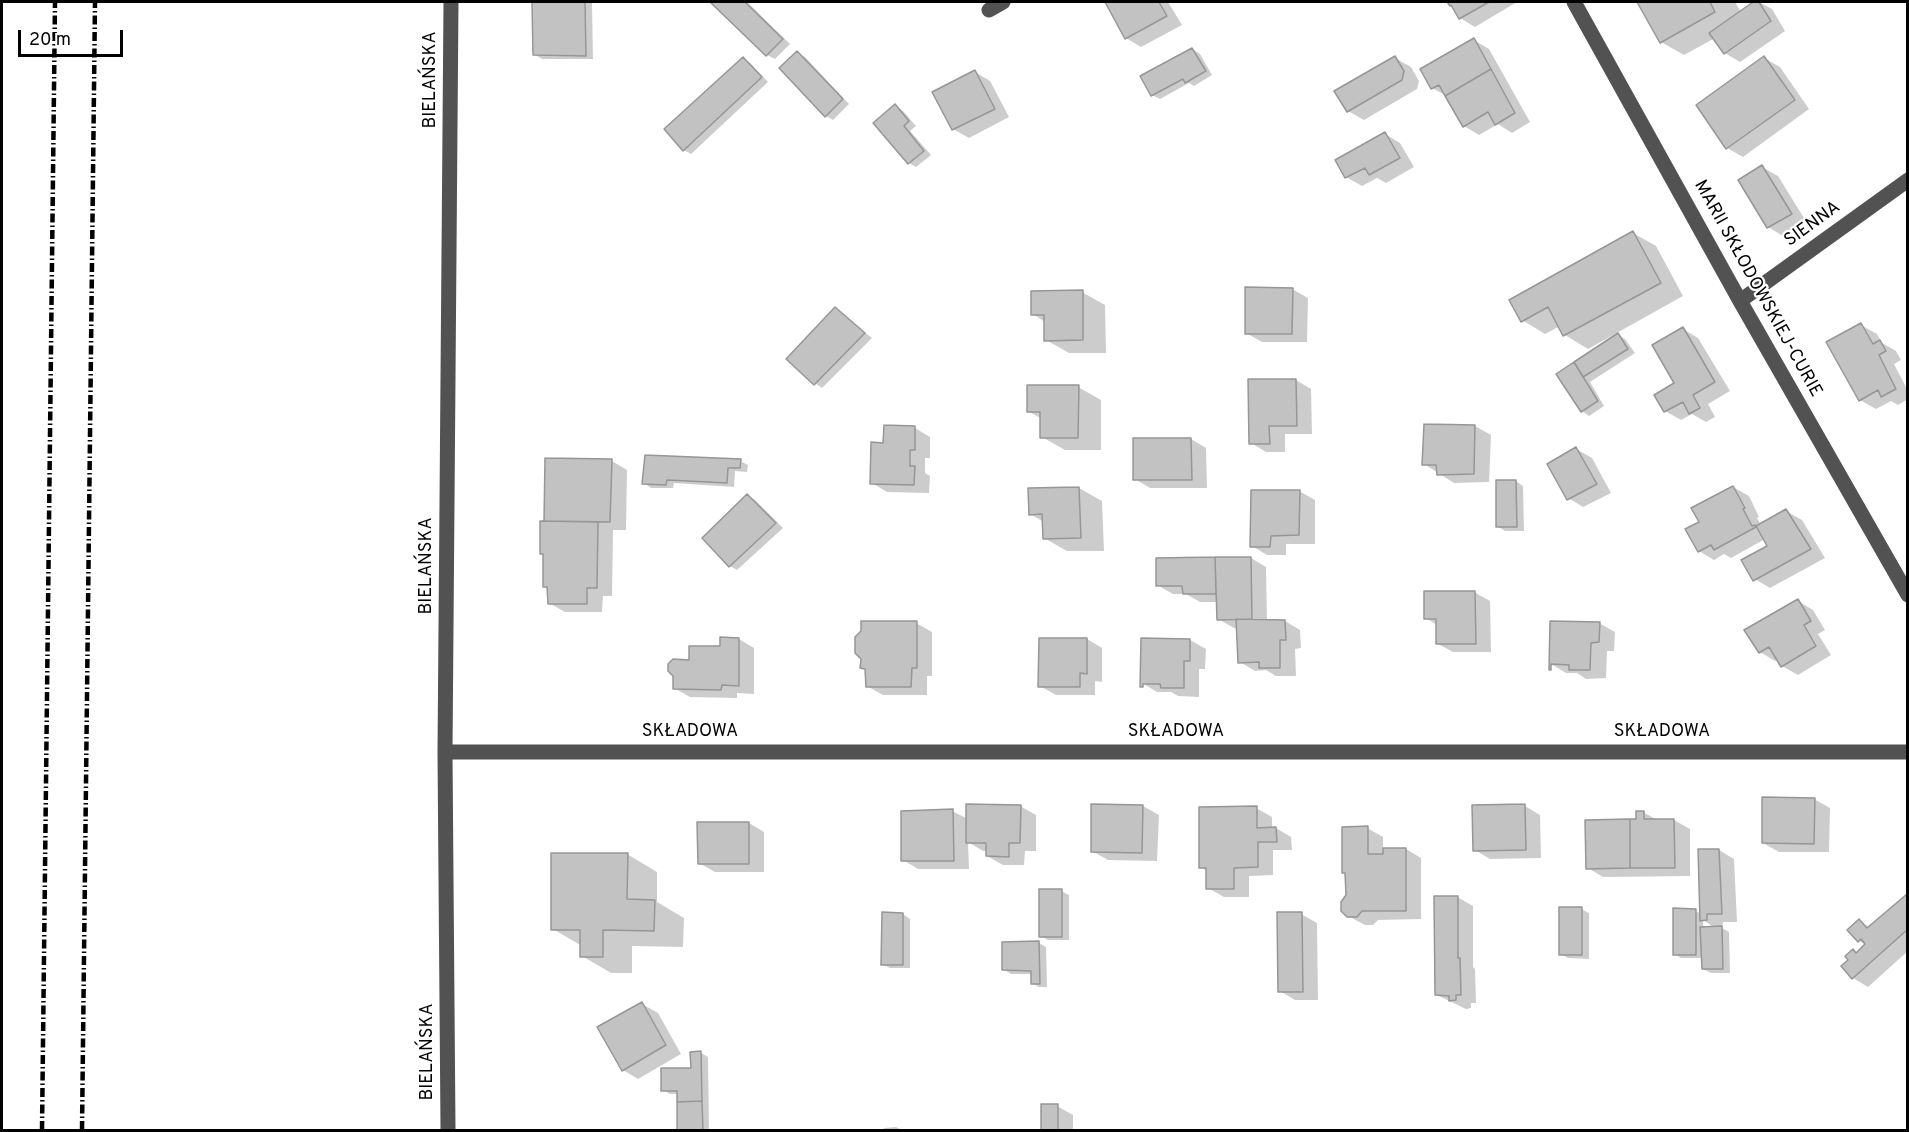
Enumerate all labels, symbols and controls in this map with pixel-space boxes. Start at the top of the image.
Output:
scale bar [21,18,126,56]
text: 20 m [29,29,71,52]
street label: BIELAŃSKA [420,31,442,129]
street label: MARII SKŁODOWSKIEJ-CURIE [1688,177,1826,401]
street label: SIENNA [1781,198,1845,252]
street label: BIELAŃSKA [416,517,438,615]
street label: SKŁADOWA [642,721,738,743]
street label: SKŁADOWA [1128,721,1224,743]
street label: SKŁADOWA [1614,721,1710,743]
street label: BIELAŃSKA [417,1003,439,1101]

